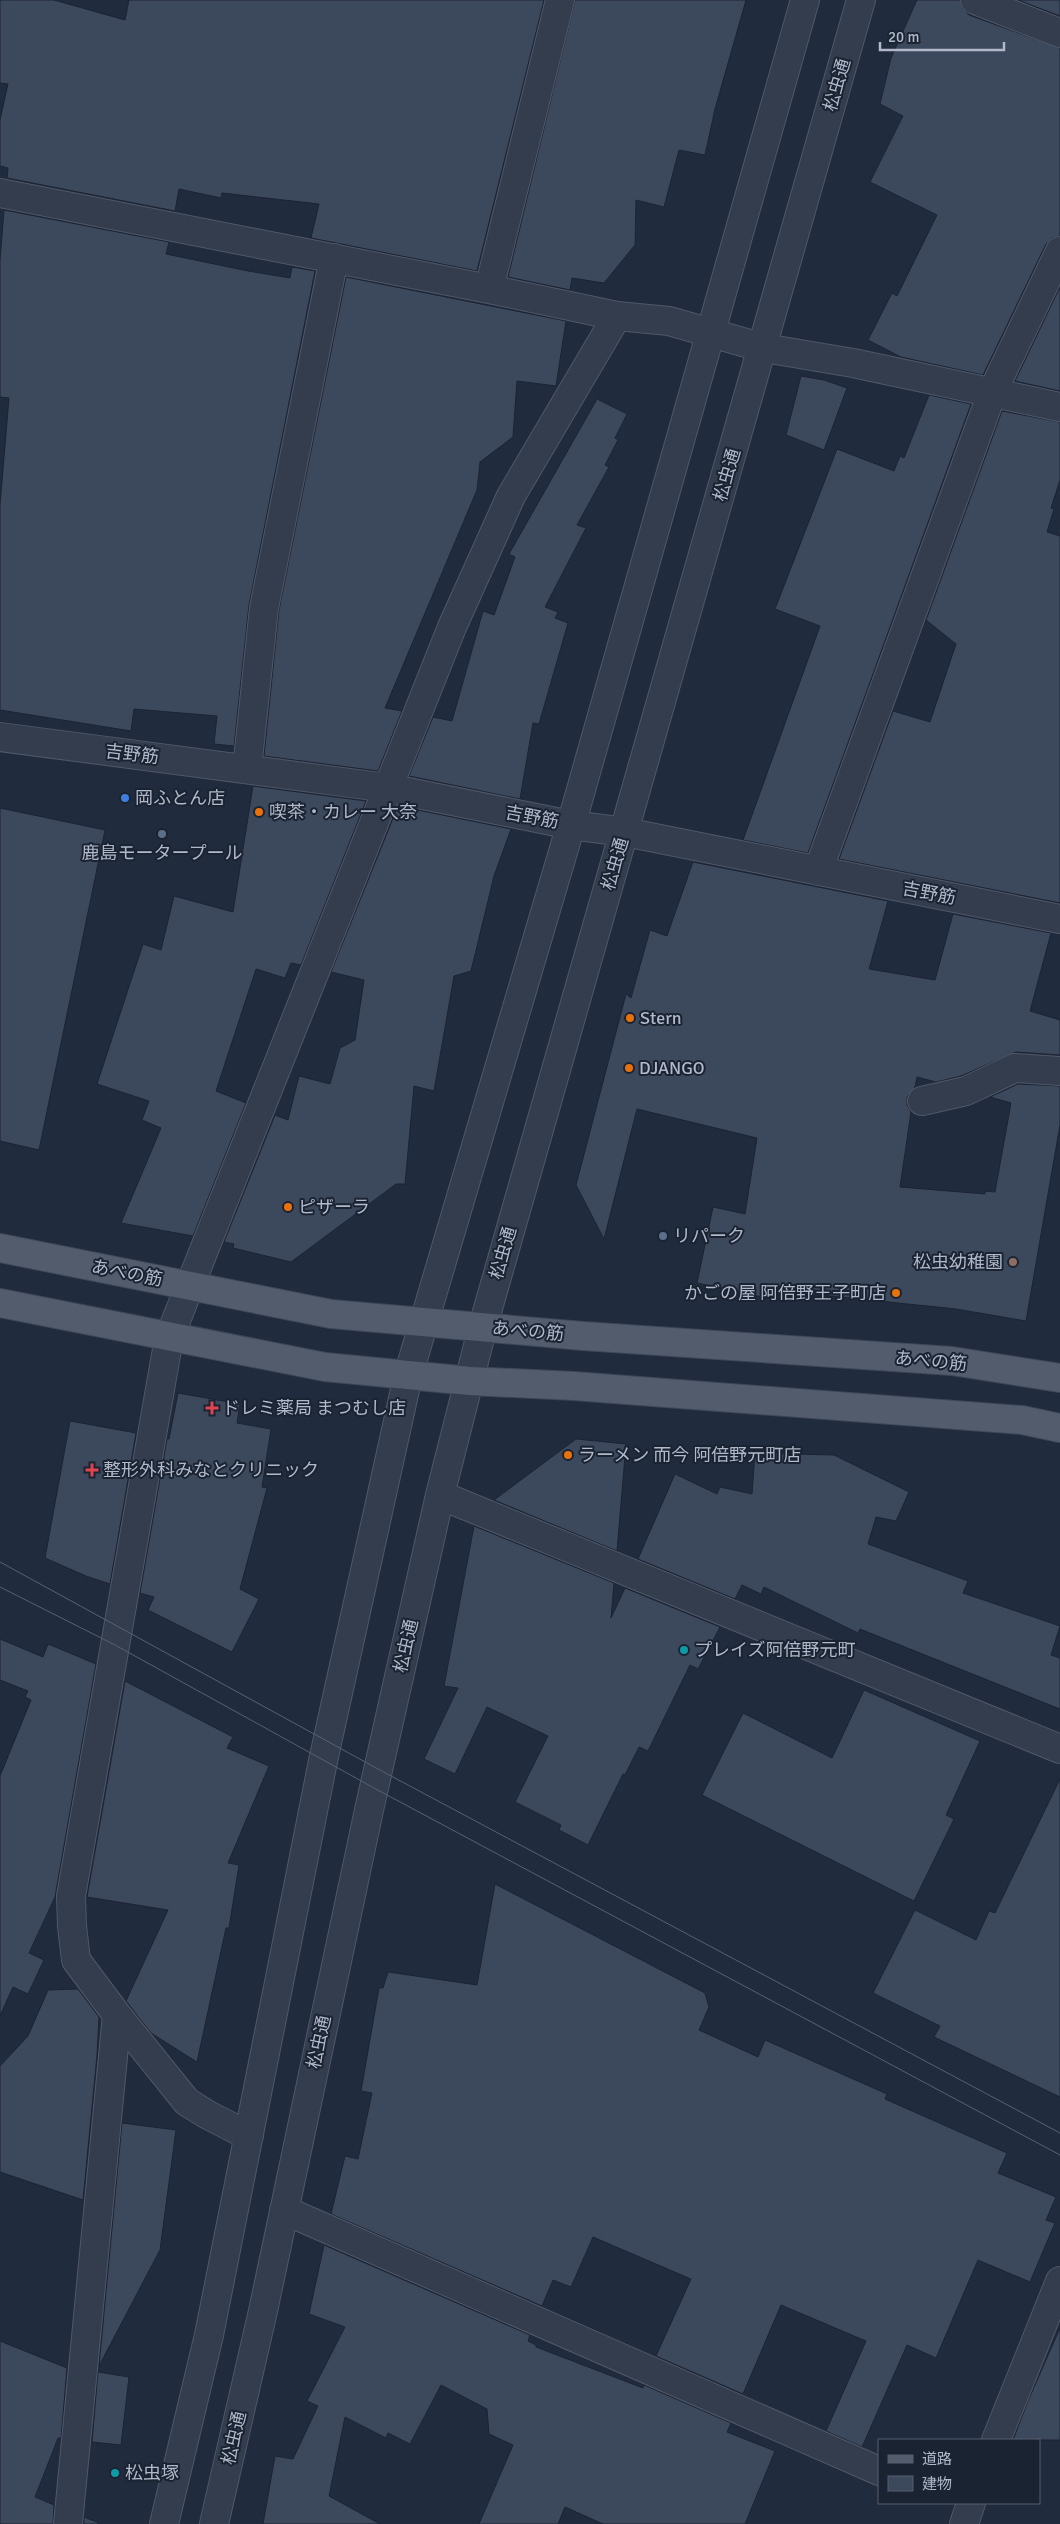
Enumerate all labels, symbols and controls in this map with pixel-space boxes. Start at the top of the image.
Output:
scale bar [880,20,1004,52]
text: 20 m [888,28,919,46]
street label: 松虫通 [819,56,855,114]
street label: 松虫通 [709,446,745,504]
street label: 吉野筋 [104,740,160,768]
place label: 岡ふとん店 [135,787,225,809]
marker: 岡ふとん店 [119,792,131,804]
place label: 喫茶・カレー 大奈 [269,801,417,823]
street label: 吉野筋 [503,801,561,833]
marker: 喫茶・カレー 大奈 [253,806,265,818]
marker: 鹿島モータープール [156,828,168,840]
street label: 松虫通 [597,835,633,893]
place label: 鹿島モータープール [82,842,242,864]
street label: 吉野筋 [900,877,958,909]
place label: Stern [640,1007,682,1029]
marker: Stern [624,1012,636,1024]
place label: DJANGO [639,1057,705,1079]
marker: DJANGO [623,1062,635,1074]
place label: ピザーラ [298,1196,370,1218]
marker: ピザーラ [282,1201,294,1213]
street label: 松虫通 [485,1224,521,1282]
place label: リパーク [673,1225,745,1247]
marker: リパーク [657,1230,669,1242]
place label: 松虫幼稚園 [913,1251,1003,1273]
street label: あべの筋 [90,1255,164,1291]
marker: 松虫幼稚園 [1007,1256,1019,1268]
place label: かごの屋 阿倍野王子町店 [684,1282,886,1304]
marker: かごの屋 阿倍野王子町店 [890,1287,902,1299]
street label: あべの筋 [491,1317,565,1345]
street label: あべの筋 [894,1347,968,1375]
place label: ドレミ薬局 まつむし店 [222,1397,406,1419]
marker: ドレミ薬局 まつむし店 [206,1402,218,1414]
place label: ラーメン 而今 阿倍野元町店 [578,1444,801,1466]
marker: ラーメン 而今 阿倍野元町店 [562,1449,574,1461]
place label: 整形外科みなとクリニック [103,1459,319,1481]
marker: 整形外科みなとクリニック [85,1463,99,1477]
street label: 松虫通 [389,1617,423,1675]
place label: プレイズ阿倍野元町 [694,1639,855,1661]
marker: プレイズ阿倍野元町 [678,1644,690,1656]
street label: 松虫通 [303,2013,335,2071]
street label: 松虫通 [217,2409,251,2467]
legend [878,2439,1040,2504]
text: 道路 [922,2450,952,2468]
place label: 松虫塚 [125,2462,179,2484]
marker: 松虫塚 [109,2467,121,2479]
text: 建物 [922,2475,952,2493]

